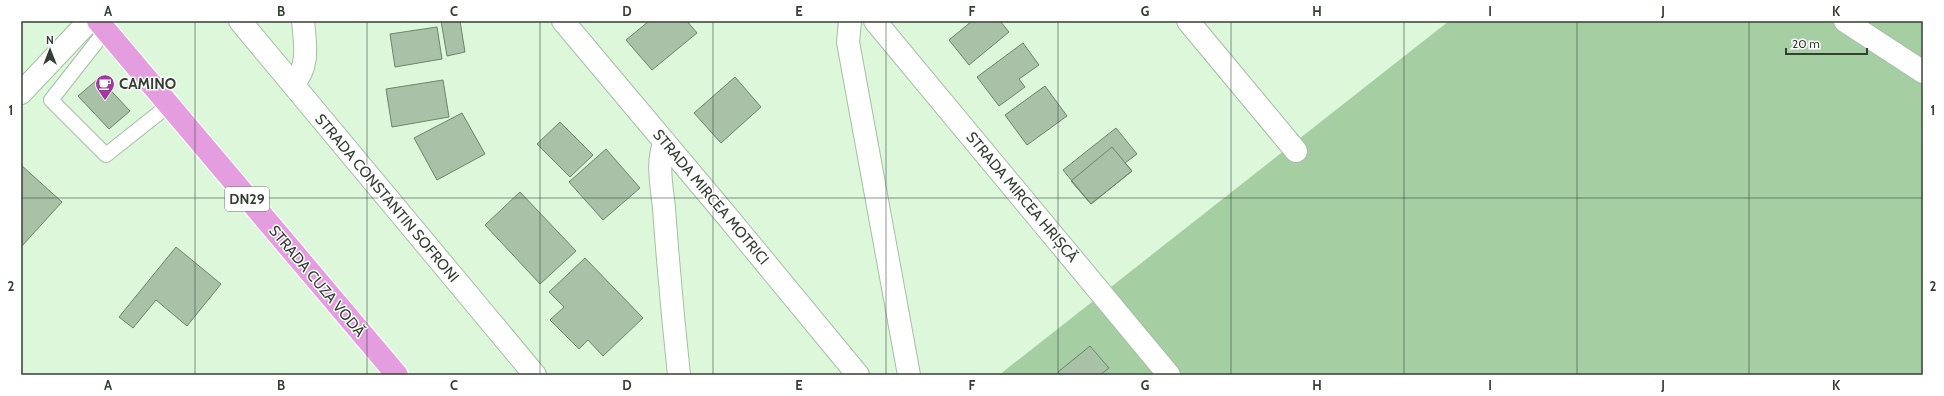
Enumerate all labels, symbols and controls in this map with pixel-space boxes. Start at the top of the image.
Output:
text: A [104,3,113,19]
text: B [277,3,285,19]
text: C [450,3,458,19]
text: D [622,3,632,19]
text: E [795,3,803,19]
text: F [969,3,976,19]
text: G [1141,3,1150,19]
text: H [1312,3,1322,19]
text: I [1488,3,1492,19]
text: J [1660,3,1665,19]
text: K [1832,3,1841,19]
north arrow [30,30,70,70]
scale bar [1786,30,1867,56]
text: N [46,33,54,47]
text: 20 m [1792,36,1820,51]
cafe icon: CAMINO [94,73,116,101]
place label: CAMINO [119,75,176,93]
text: 1 [9,102,13,118]
text: 1 [1931,102,1935,118]
street label: STRADA CONSTANTIN SOFRONI [311,110,463,286]
street label: STRADA MIRCEA MOTRICI [649,126,773,268]
street label: STRADA MIRCEA HRIȘCĂ [962,128,1082,267]
road number: DN29 [225,187,269,211]
street label: STRADA CUZA VODĂ [265,222,369,341]
text: 2 [8,278,15,294]
text: 2 [1930,278,1937,294]
text: A [104,377,113,393]
text: B [277,377,285,393]
text: C [450,377,458,393]
text: D [622,377,632,393]
text: E [795,377,803,393]
text: F [969,377,976,393]
text: G [1141,377,1150,393]
text: H [1312,377,1322,393]
text: I [1488,377,1492,393]
text: J [1660,377,1665,393]
text: K [1832,377,1841,393]

